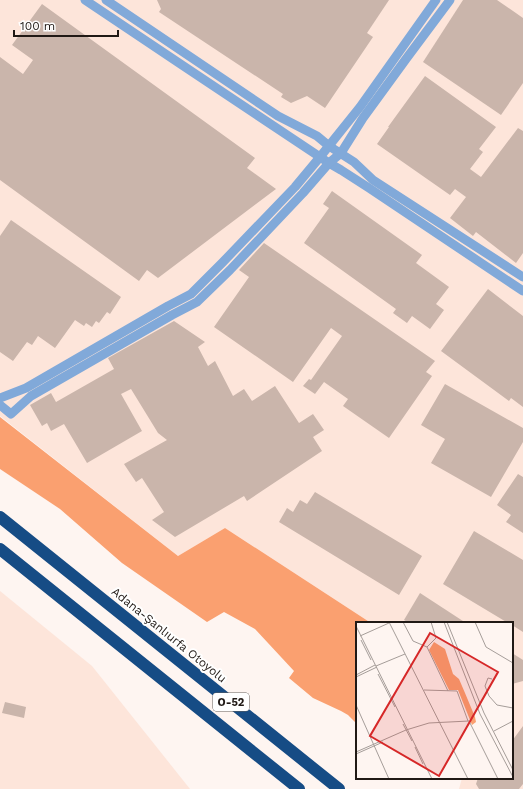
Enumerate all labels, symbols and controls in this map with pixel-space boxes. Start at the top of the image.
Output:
scale bar [14,12,118,38]
text: 100 m [20,19,55,33]
street label: Adana-Şanlıurfa Otoyolu [109,584,229,686]
inset map [356,622,513,779]
road number: O-52 [213,693,249,711]

